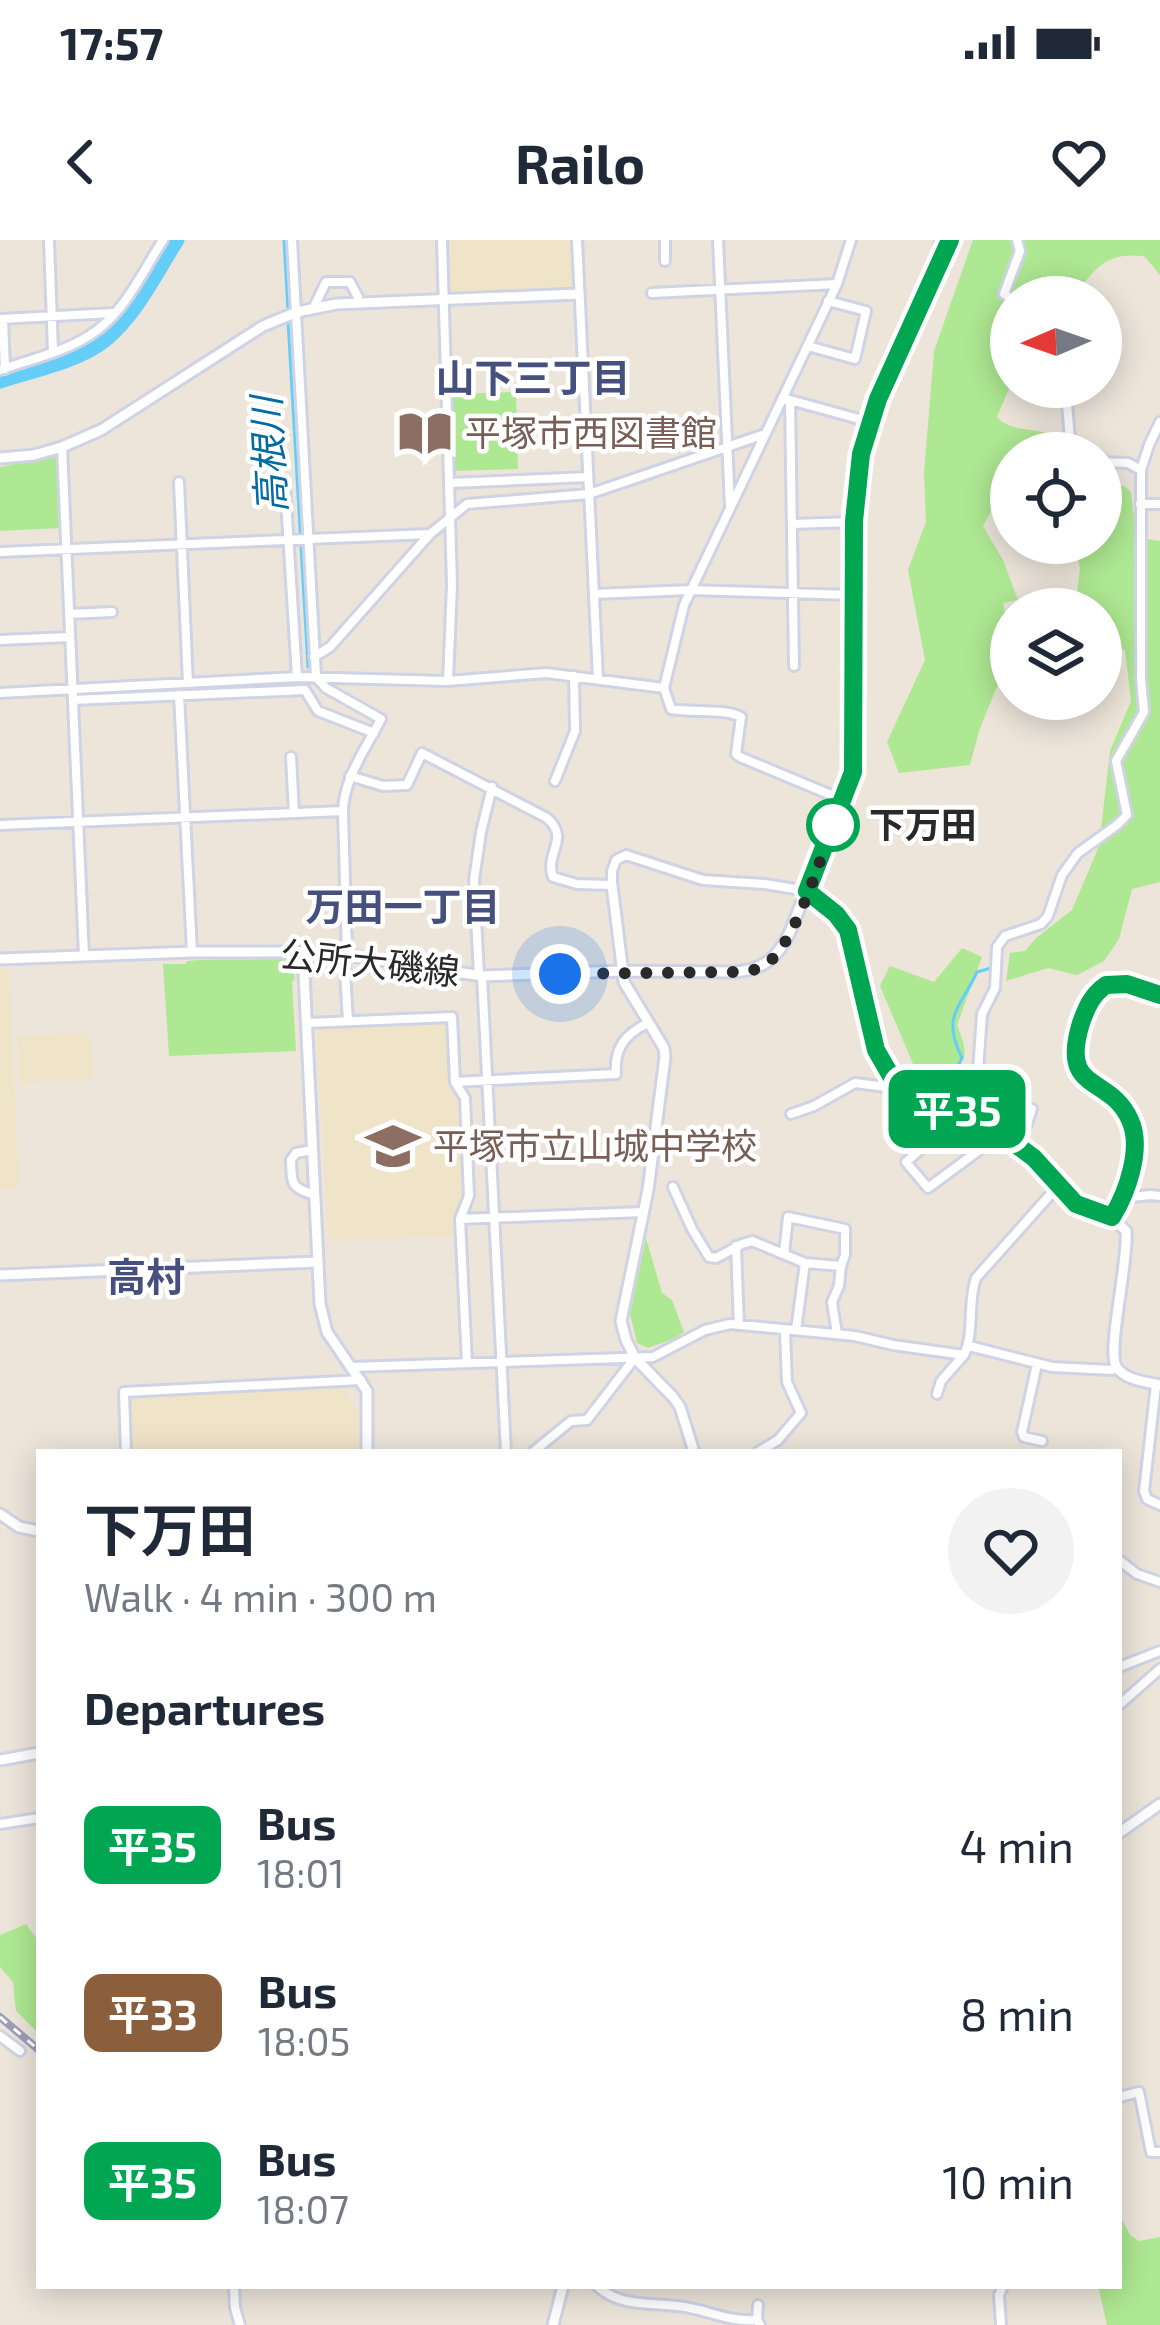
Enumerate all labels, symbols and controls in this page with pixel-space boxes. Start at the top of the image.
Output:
text: 17:57 [60,15,163,69]
icon: back [48,129,114,195]
icon: heart [1046,129,1112,195]
text: Railo [515,130,645,195]
north arrow [990,276,1122,408]
map controls [990,276,1122,720]
district label: 山下三丁目 [435,353,631,400]
water label: 高根川 [241,391,294,515]
library icon: 平塚市西図書館 [396,404,454,462]
place label: 平塚市西図書館 [465,410,717,453]
button: locate [990,432,1122,564]
button: layers [990,588,1122,720]
marker: 下万田 [808,800,858,850]
place label: 下万田 [869,802,977,845]
district label: 万田一丁目 [305,882,501,929]
street label: 公所大磯線 [278,931,462,992]
your location [530,944,590,1004]
line badge: 平35 [888,1070,1026,1148]
text: 平35 [913,1084,1002,1134]
school or university icon: 平塚市立山城中学校 [364,1117,422,1175]
place label: 平塚市立山城中学校 [433,1123,757,1166]
district label: 高村 [107,1252,185,1299]
button: heart [948,1488,1074,1614]
text: 下万田 [84,1494,255,1562]
text: Walk · 4 min · 300 m [84,1573,437,1620]
text: Departures [84,1680,325,1734]
text: Bus [257,1795,336,1849]
text: 4 min [960,1818,1074,1872]
text: 平35 [108,1820,197,1870]
text: 18:01 [257,1849,344,1896]
text: Bus [258,1963,337,2017]
text: 8 min [960,1986,1074,2040]
text: 平33 [108,1988,198,2038]
text: 18:05 [258,2017,350,2064]
text: Bus [257,2131,336,2185]
text: 10 min [942,2154,1074,2208]
text: 平35 [108,2156,197,2206]
text: 18:07 [257,2185,349,2232]

